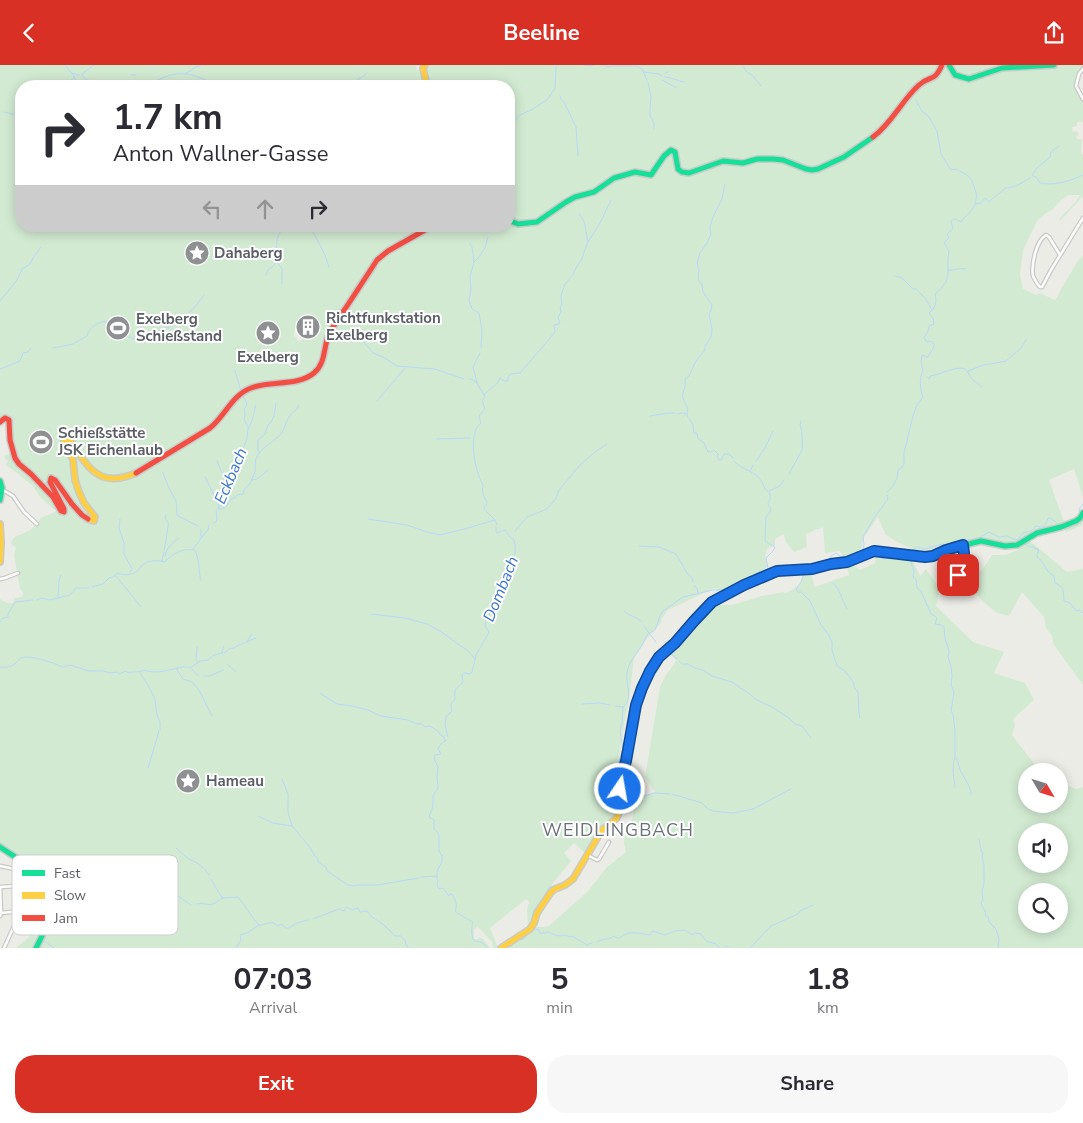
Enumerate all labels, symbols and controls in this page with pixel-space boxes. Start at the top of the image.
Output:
text: Beeline [503,18,580,48]
icon: back [15,19,43,47]
icon: share [1040,19,1068,47]
text: 1.7 km [113,94,223,141]
icon: right [30,100,95,165]
text: Anton Wallner-Gasse [113,139,329,169]
icon: left [198,195,226,223]
icon: ahead [251,195,279,223]
icon: right [304,195,332,223]
place icon: Dahaberg [184,240,210,266]
place label: Dahaberg [214,243,283,263]
place label: Richtfunkstation Exelberg [326,308,441,345]
place label: Exelberg Schießstand [136,309,222,346]
building icon: Richtfunkstation Exelberg [295,314,321,340]
sports icon: Exelberg Schießstand [105,315,131,341]
place icon: Exelberg [255,320,281,346]
place label: Exelberg [237,347,299,367]
place label: Schießstätte JSK Eichenlaub [57,423,163,460]
sports icon: Schießstätte JSK Eichenlaub [28,429,54,455]
water label: Eckbach [209,445,253,507]
water label: Dombach [478,553,524,625]
pin [937,554,979,596]
icon: arrive [944,561,972,589]
position arrow [593,762,645,814]
north arrow [1018,763,1068,813]
map controls [1018,763,1068,933]
place icon: Hameau [175,768,201,794]
place label: Hameau [206,771,264,791]
district label: WEIDLINGBACH [542,818,694,842]
button: sound [1018,823,1068,873]
legend [12,855,178,935]
text: Fast [54,864,80,883]
button: search [1018,883,1068,933]
text: Slow [54,886,86,905]
text: Jam [53,909,78,928]
text: 07:03 [233,959,313,1000]
text: 5 [550,959,568,1000]
text: 1.8 [806,959,850,1000]
text: Arrival [249,997,297,1019]
text: min [546,997,573,1019]
text: km [817,997,839,1019]
button: Exit [15,1055,537,1113]
button: Share [547,1055,1068,1113]

